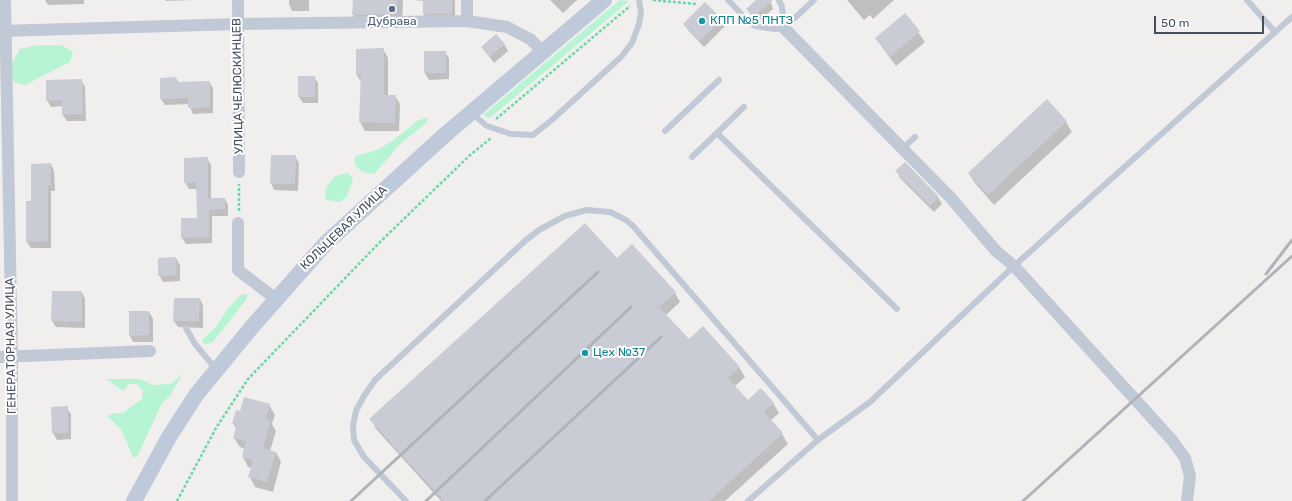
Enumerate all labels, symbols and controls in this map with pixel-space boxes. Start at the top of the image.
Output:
marker: Дубрава [387,4,397,14]
scale bar [1156,8,1266,34]
place label: КПП №5 ПНТЗ [710,14,793,28]
place label: Дубрава [367,15,417,29]
marker: КПП №5 ПНТЗ [697,16,707,26]
text: 50 m [1161,16,1189,30]
street label: УЛИЦА ЧЕЛЮСКИНЦЕВ [230,18,246,154]
street label: КОЛЬЦЕВАЯ УЛИЦА [298,183,390,273]
street label: ГЕНЕРАТОРНАЯ УЛИЦА [3,278,19,414]
place label: Цех №37 [593,346,645,360]
marker: Цех №37 [580,348,590,358]

